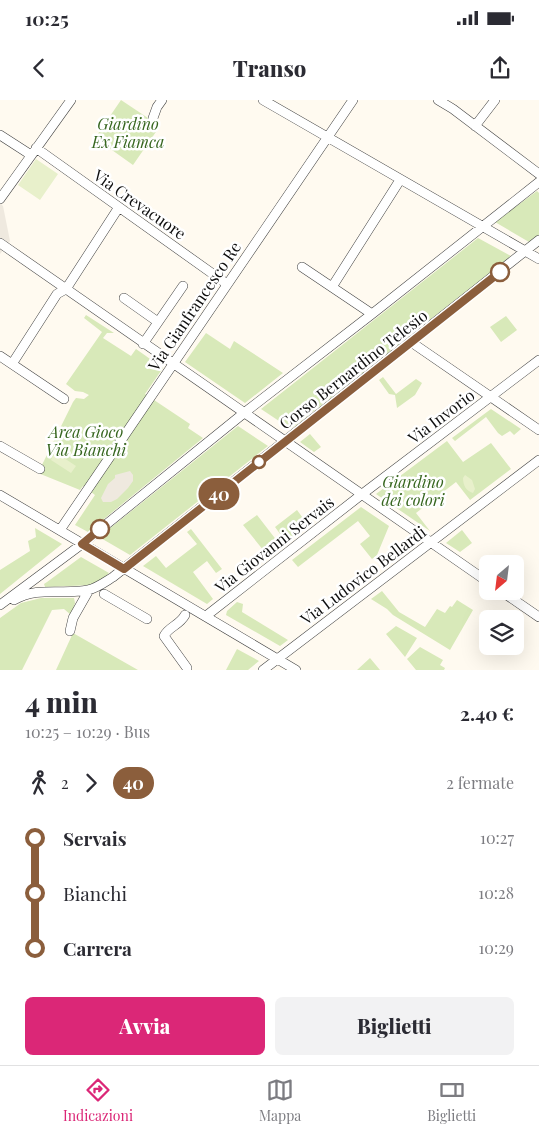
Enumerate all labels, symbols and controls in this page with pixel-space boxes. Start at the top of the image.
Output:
text: 10:25 [25,5,69,31]
text: Transo [233,53,306,83]
icon: back [25,54,53,82]
icon: share [486,54,514,82]
park label: Giardino Ex Fiamca [91,113,164,152]
street label: Via Crevacuore [89,164,190,244]
street label: Via Gianfrancesco Re [142,237,245,376]
unlabelled marker [490,262,510,282]
street label: Corso Bernardino Telesio [275,304,432,434]
street label: Via Invorio [403,384,479,448]
park label: Area Gioco Via Bianchi [46,421,127,460]
unlabelled marker [252,455,266,469]
park label: Giardino dei colori [381,471,446,510]
line badge: 40 [196,478,242,510]
text: 40 [208,482,230,506]
street label: Via Giovanni Servais [209,491,338,598]
unlabelled marker [90,519,110,539]
street label: Via Ludovico Bellardi [295,521,430,630]
north arrow [479,555,524,600]
map controls [479,555,524,655]
button: layers [479,610,524,655]
text: 4 min [25,683,98,720]
text: 2.40 € [460,700,514,726]
text: 10:25 – 10:29 · Bus [25,721,150,742]
icon: walk [25,769,53,797]
icon: forward [77,769,105,797]
text: 40 [123,771,144,795]
text: 2 [61,772,69,793]
text: 2 fermate [446,772,514,793]
text: Servais [63,825,126,851]
text: 10:27 [480,827,514,848]
text: Bianchi [63,880,127,906]
text: 10:28 [478,882,514,903]
text: Carrera [63,935,132,961]
text: 10:29 [478,937,514,958]
button: Avvia [25,997,265,1055]
button: Biglietti [275,997,514,1055]
tab: Indicazioni [63,1076,133,1125]
tab: Mappa [259,1076,301,1125]
tab: Biglietti [427,1076,476,1125]

